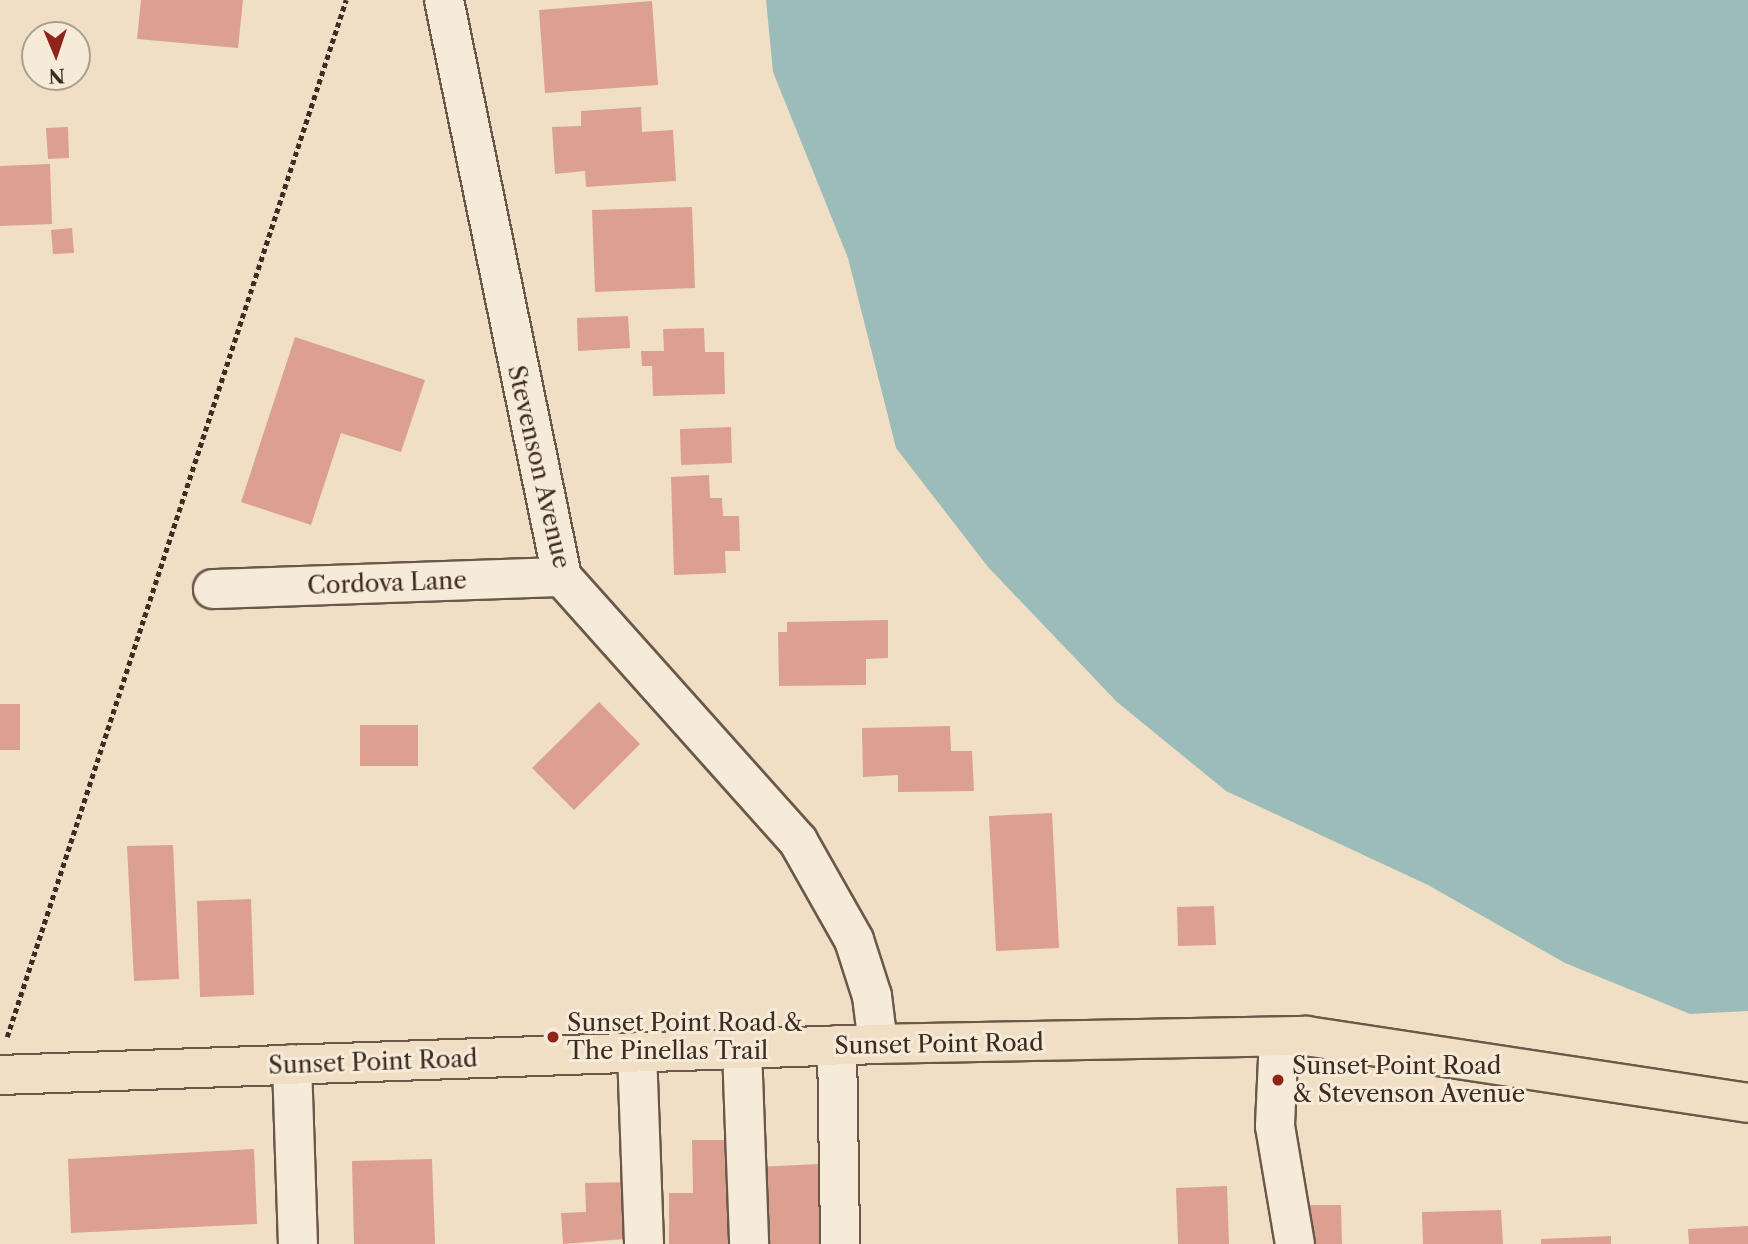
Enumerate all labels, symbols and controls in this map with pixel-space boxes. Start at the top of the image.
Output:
north arrow [21,21,91,91]
text: N [48,64,65,87]
street label: Stevenson Avenue [502,362,576,572]
street label: Cordova Lane [307,566,467,600]
place label: Sunset Point Road & The Pinellas Trail [567,1009,802,1065]
street label: Sunset Point Road [834,1028,1044,1060]
marker: Sunset Point Road & The Pinellas Trail [545,1029,561,1045]
street label: Sunset Point Road [268,1044,478,1080]
place label: Sunset Point Road & Stevenson Avenue [1292,1052,1526,1108]
marker: Sunset Point Road & Stevenson Avenue [1270,1072,1286,1088]

